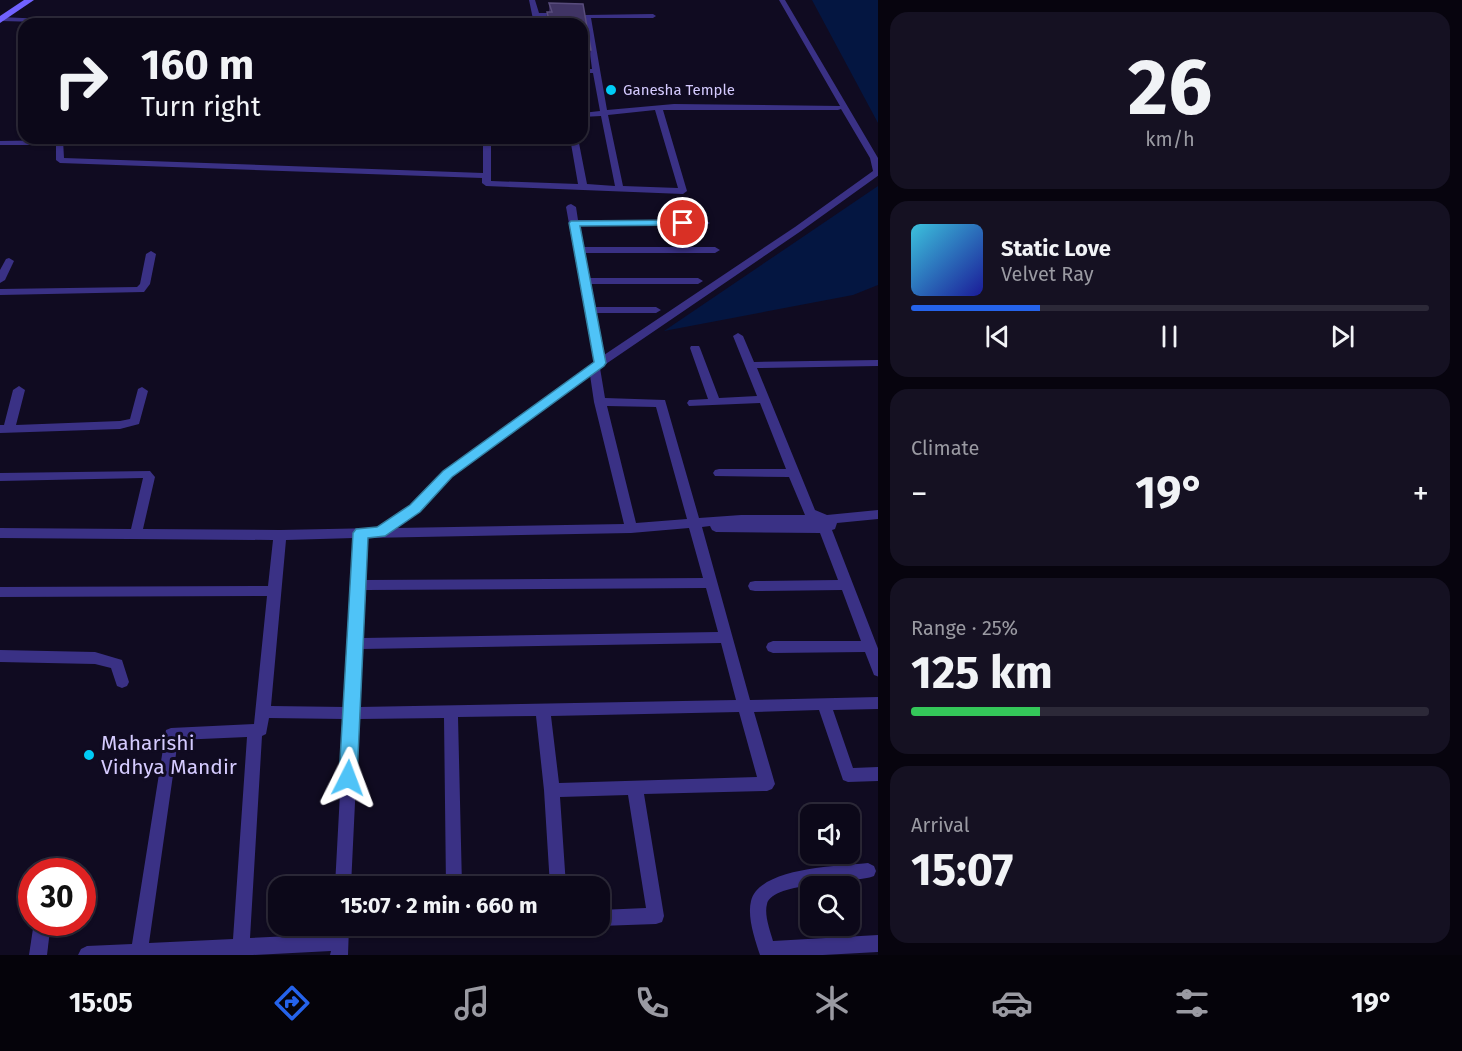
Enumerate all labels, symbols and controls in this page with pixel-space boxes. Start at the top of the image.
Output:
text: 160 m [141,40,254,90]
text: 26 [1128,41,1212,135]
icon: right [42,42,120,120]
place label: Ganesha Temple [623,81,735,99]
marker: Ganesha Temple [604,83,618,97]
text: Turn right [141,91,261,123]
text: km/h [1145,127,1195,151]
pin [657,197,708,248]
icon: arrive [666,206,699,239]
text: Static Love [1001,235,1111,262]
text: Velvet Ray [1001,262,1094,286]
icon: previous [981,320,1014,353]
icon: pause [1153,320,1186,353]
icon: next [1326,320,1359,353]
text: Climate [911,436,979,460]
text: 19° [1135,466,1205,520]
text: − [911,474,928,514]
text: + [1413,474,1429,514]
text: Range · 25% [911,616,1018,640]
text: 125 km [911,646,1053,700]
place label: Maharishi Vidhya Mandir [101,730,237,780]
position arrow [316,746,380,810]
marker: Maharishi Vidhya Mandir [82,748,96,762]
map controls [800,804,860,936]
button: sound [800,804,860,864]
text: Arrival [911,813,970,837]
text: 15:07 [911,843,1013,897]
speed limit sign: 30 [18,858,96,936]
button: search [800,876,860,936]
text: 15:07 · 2 min · 660 m [341,892,538,919]
icon: directions [271,982,313,1024]
icon: music [451,982,493,1024]
icon: phone [631,982,673,1024]
icon: climate [811,982,853,1024]
icon: car [991,982,1033,1024]
icon: filters [1171,982,1213,1024]
text: 15:05 [69,987,133,1019]
text: 19° [1351,987,1393,1019]

